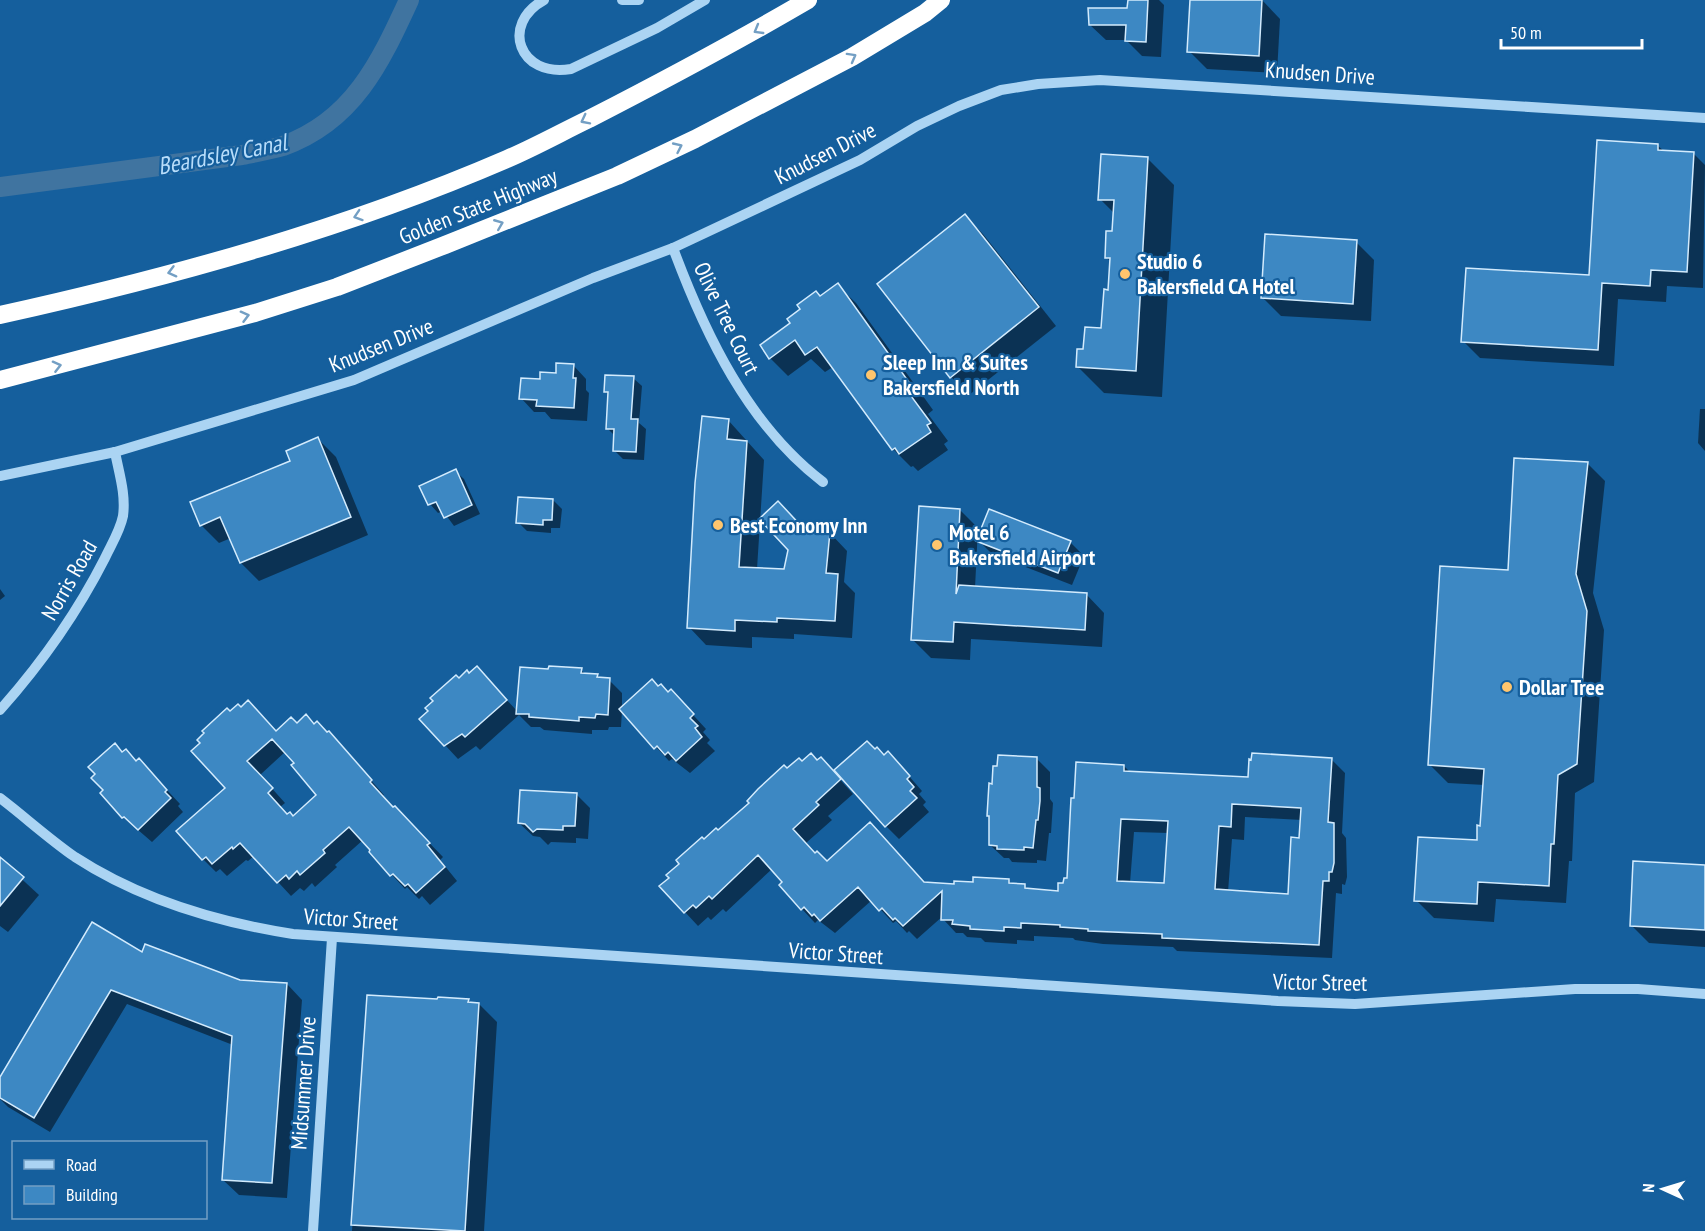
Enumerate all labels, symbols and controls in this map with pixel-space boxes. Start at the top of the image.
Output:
scale bar [1501,12,1642,50]
text: 50 m [1510,21,1542,44]
one-way arrow [754,22,764,34]
one-way arrow [845,53,856,64]
street label: Knudsen Drive [1264,55,1376,91]
one-way arrow [581,113,592,125]
street label: Knudsen Drive [770,116,880,190]
water label: Beardsley Canal [155,126,291,182]
one-way arrow [672,142,683,154]
street label: Golden State Highway [395,161,562,250]
one-way arrow [353,208,364,221]
one-way arrow [493,218,504,231]
place label: Studio 6 Bakersfield CA Hotel [1137,247,1295,300]
street label: Olive Tree Court [688,257,766,379]
one-way arrow [167,265,177,277]
marker: Studio 6 Bakersfield CA Hotel [1118,267,1132,281]
one-way arrow [240,311,250,323]
street label: Knudsen Drive [325,311,437,379]
place label: Sleep Inn & Suites Bakersfield North [883,348,1028,401]
one-way arrow [52,360,62,373]
marker: Sleep Inn & Suites Bakersfield North [864,368,878,382]
place label: Best Economy Inn [730,511,867,539]
marker: Best Economy Inn [711,518,725,532]
place label: Motel 6 Bakersfield Airport [949,518,1096,571]
street label: Norris Road [35,535,103,625]
marker: Motel 6 Bakersfield Airport [930,538,944,552]
place label: Dollar Tree [1519,673,1604,701]
marker: Dollar Tree [1500,680,1514,694]
street label: Victor Street [302,902,399,936]
street label: Victor Street [787,936,884,970]
street label: Victor Street [1272,967,1367,997]
street label: Midsummer Drive [284,1015,322,1151]
legend [12,1141,207,1219]
text: Road [66,1153,97,1176]
north arrow [1633,1159,1693,1219]
text: Building [66,1183,118,1206]
text: N [1638,1183,1658,1193]

